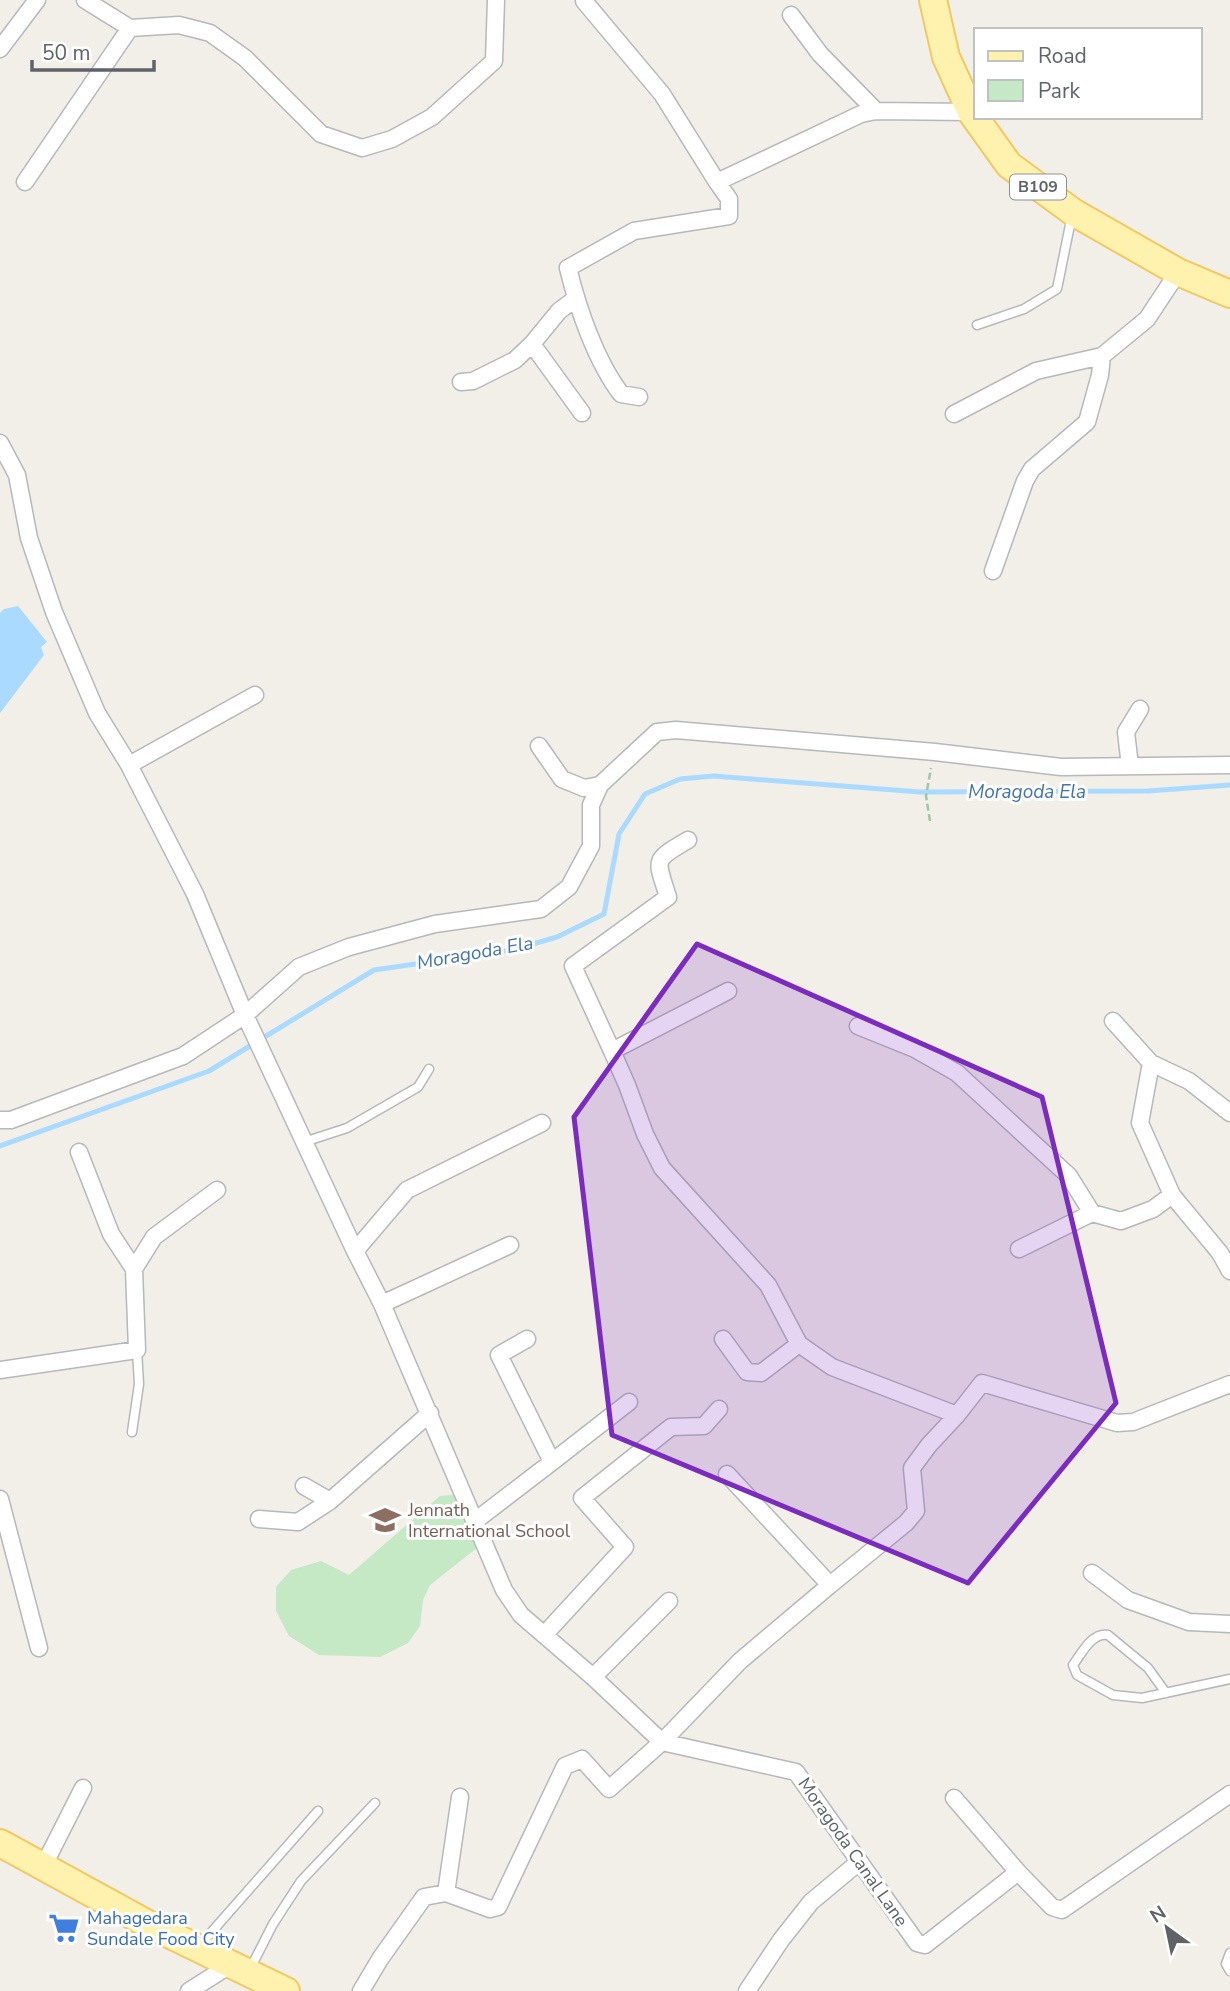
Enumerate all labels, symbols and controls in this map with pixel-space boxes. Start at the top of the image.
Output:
scale bar [32,28,154,72]
legend [974,28,1202,119]
text: 50 m [42,39,91,67]
text: Road [1038,42,1087,70]
text: Park [1038,77,1080,105]
road number: B109 [1010,174,1066,200]
water label: Moragoda Ela [968,779,1086,805]
water label: Moragoda Ela [415,930,535,976]
place label: Jennath International School [407,1498,571,1543]
school or university icon: Jennath International School [368,1503,402,1537]
street label: Moragoda Canal Lane [792,1773,914,1931]
north arrow [1132,1893,1202,1963]
text: N [1145,1900,1171,1929]
place label: Mahagedara Sundale Food City [87,1906,235,1951]
supermarket icon: Mahagedara Sundale Food City [47,1911,81,1945]

